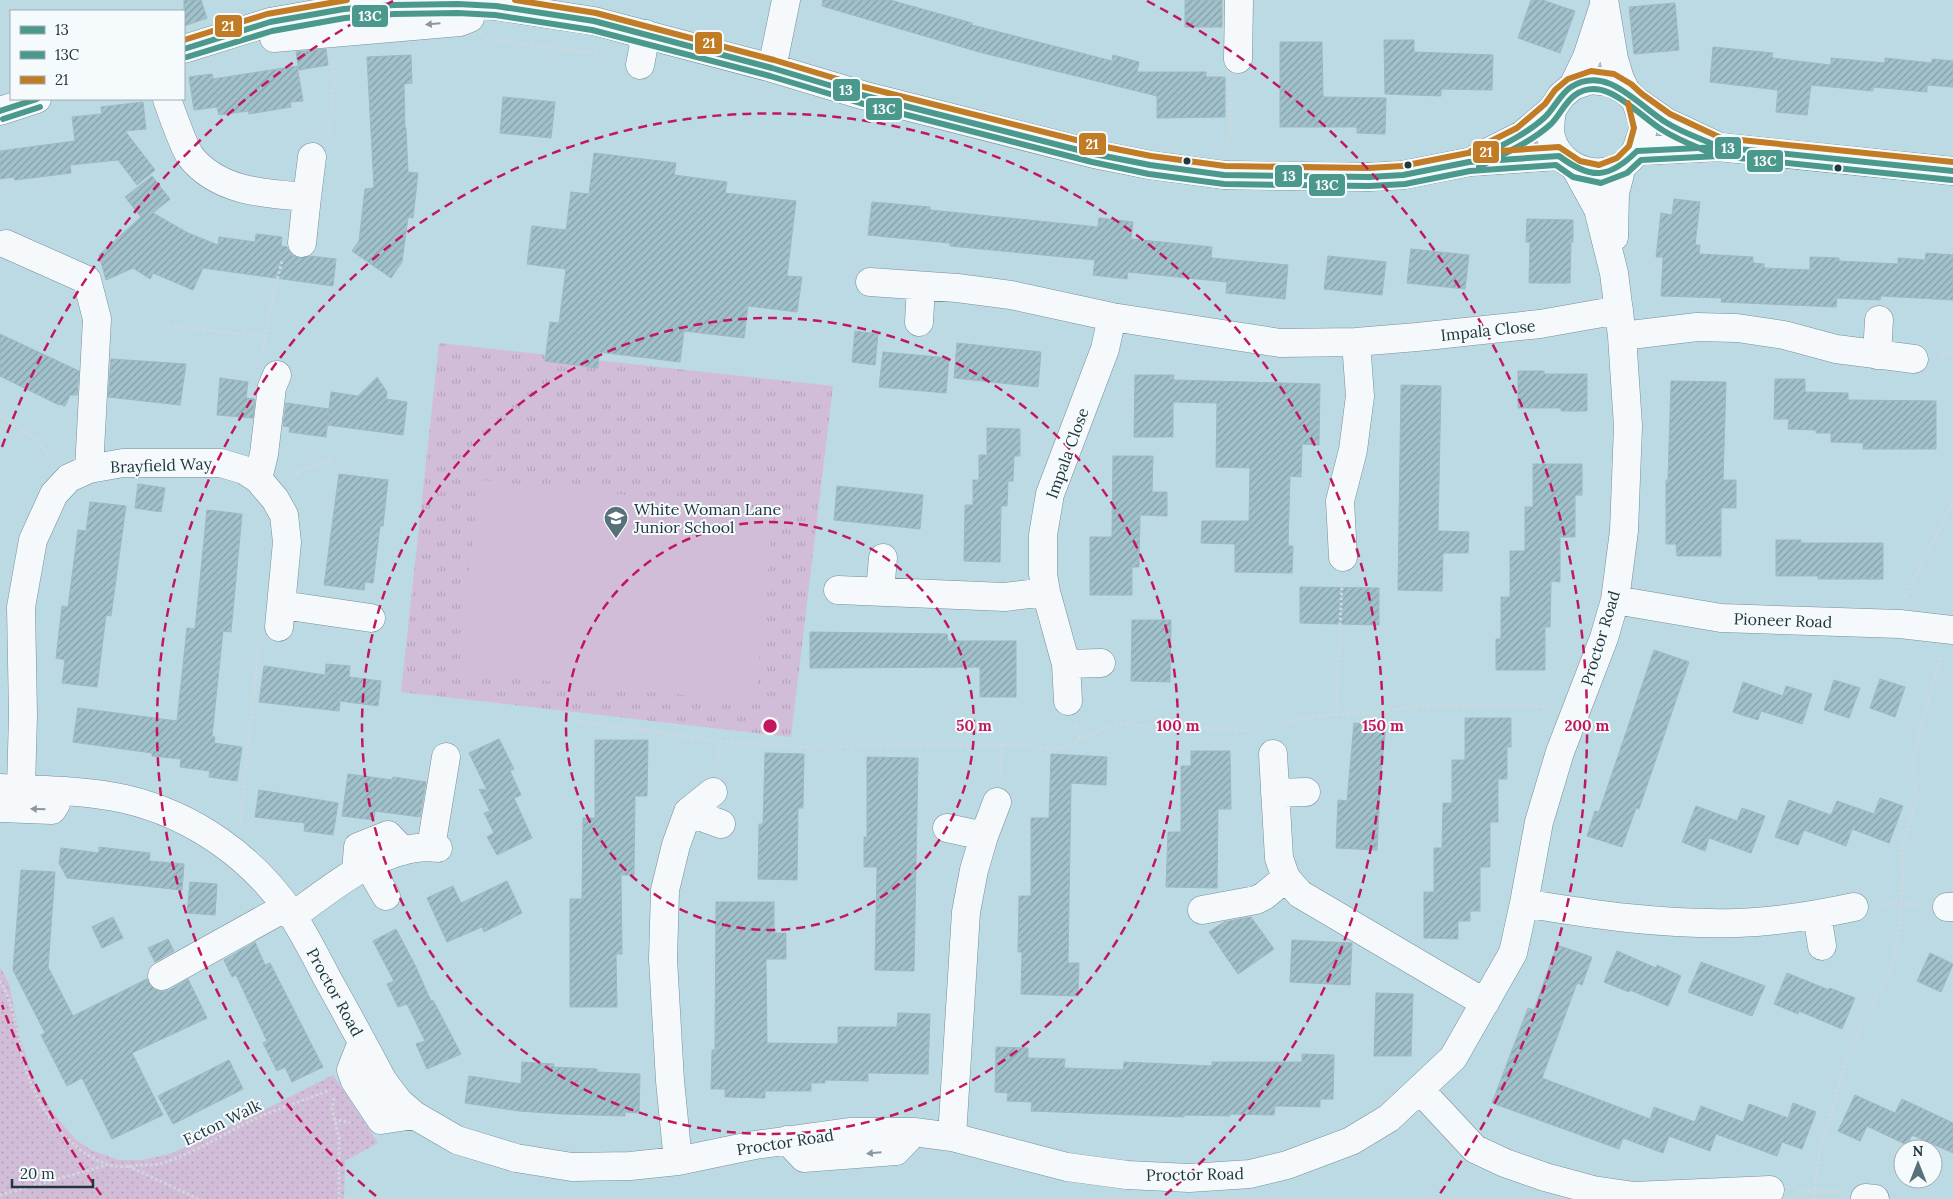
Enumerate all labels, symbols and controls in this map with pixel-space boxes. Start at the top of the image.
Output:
line badge: 13C [351,4,389,28]
text: 13C [358,7,382,25]
legend [10,10,185,100]
line badge: 21 [214,14,243,38]
text: 21 [221,17,235,35]
text: 13 [55,20,69,39]
one-way arrow [425,20,441,28]
line badge: 21 [694,31,723,55]
text: 21 [702,34,716,52]
text: 13C [55,45,80,64]
text: 21 [55,70,69,89]
line badge: 13 [832,78,861,102]
text: 13 [839,81,853,99]
line badge: 13C [865,97,903,121]
text: 13C [872,100,896,118]
line badge: 21 [1078,132,1107,156]
text: 21 [1085,135,1099,153]
line badge: 13 [1714,136,1742,160]
text: 13 [1721,139,1735,157]
line badge: 21 [1472,140,1500,164]
text: 21 [1479,143,1493,161]
line badge: 13C [1746,149,1784,173]
text: 13C [1753,152,1777,170]
unlabelled marker [1182,156,1192,166]
unlabelled marker [1403,160,1413,170]
unlabelled marker [1833,163,1843,173]
line badge: 13 [1274,164,1303,188]
text: 13 [1282,167,1296,185]
line badge: 13C [1308,173,1346,197]
text: 13C [1315,176,1339,194]
street label: Impala Close [1440,315,1537,345]
street label: Impala Close [1041,405,1093,501]
street label: Brayfield Way [110,453,213,477]
place label: White Woman Lane Junior School [633,499,781,537]
school or university icon: White Woman Lane Junior School [603,505,629,539]
street label: Proctor Road [1576,588,1624,688]
street label: Pioneer Road [1733,608,1833,632]
text: 50 m [956,716,992,735]
text: 100 m [1157,716,1200,735]
text: 150 m [1362,716,1404,735]
text: 200 m [1565,716,1610,735]
centre of rings [761,717,779,735]
one-way arrow [29,805,45,813]
street label: Proctor Road [302,944,368,1040]
street label: Ecton Walk [180,1094,265,1149]
street label: Proctor Road [735,1124,835,1160]
north arrow [1893,1139,1943,1189]
text: N [1913,1142,1924,1160]
one-way arrow [865,1149,881,1157]
scale bar [12,1156,94,1188]
street label: Proctor Road [1146,1163,1245,1185]
text: 20 m [20,1164,55,1183]

